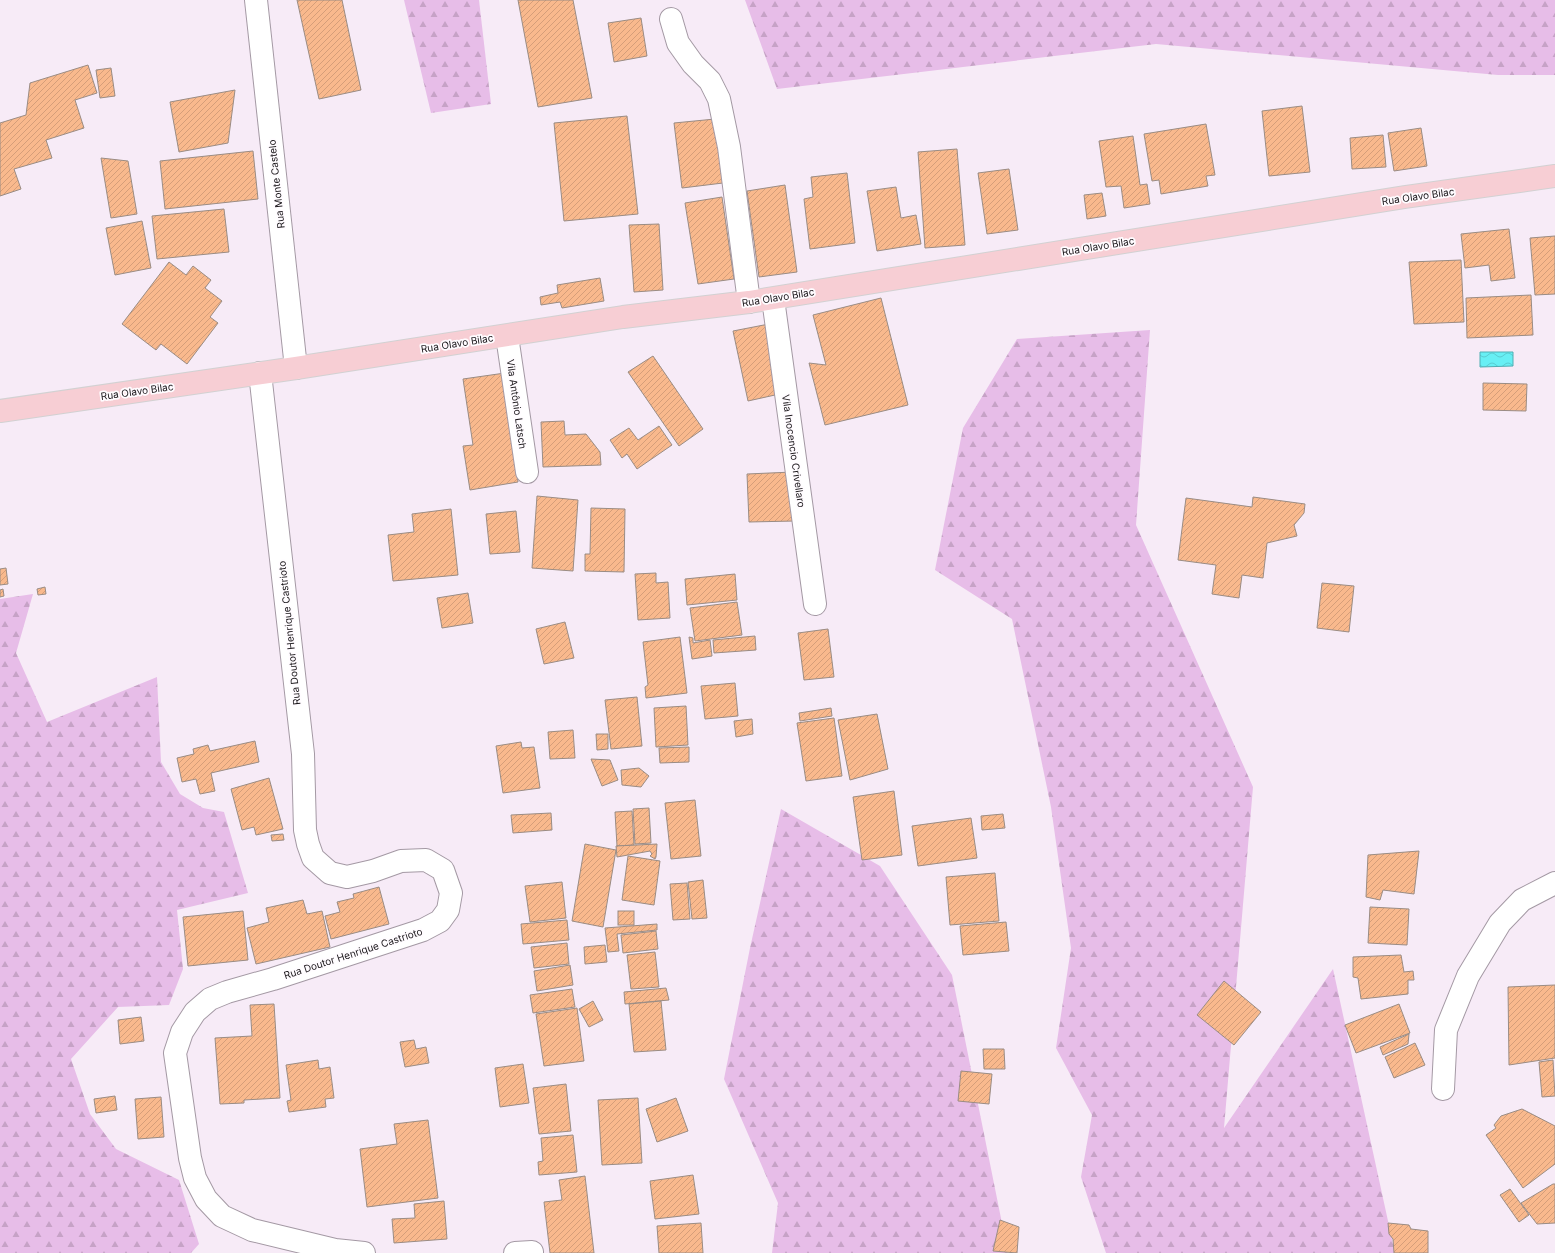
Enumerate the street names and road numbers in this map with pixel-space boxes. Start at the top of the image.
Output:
street label: Rua Monte Castelo [265,139,287,229]
street label: Rua Olavo Bilac [1381,185,1455,207]
street label: Rua Olavo Bilac [1061,234,1135,258]
street label: Rua Olavo Bilac [741,285,815,309]
street label: Rua Olavo Bilac [420,331,494,355]
street label: Vila Antônio Latsch [505,358,529,450]
street label: Rua Olavo Bilac [100,380,174,402]
street label: Vila Inocencio Crivellaro [780,394,808,508]
street label: Rua Doutor Henrique Castrioto [275,560,303,706]
street label: Rua Doutor Henrique Castrioto [282,925,424,981]

